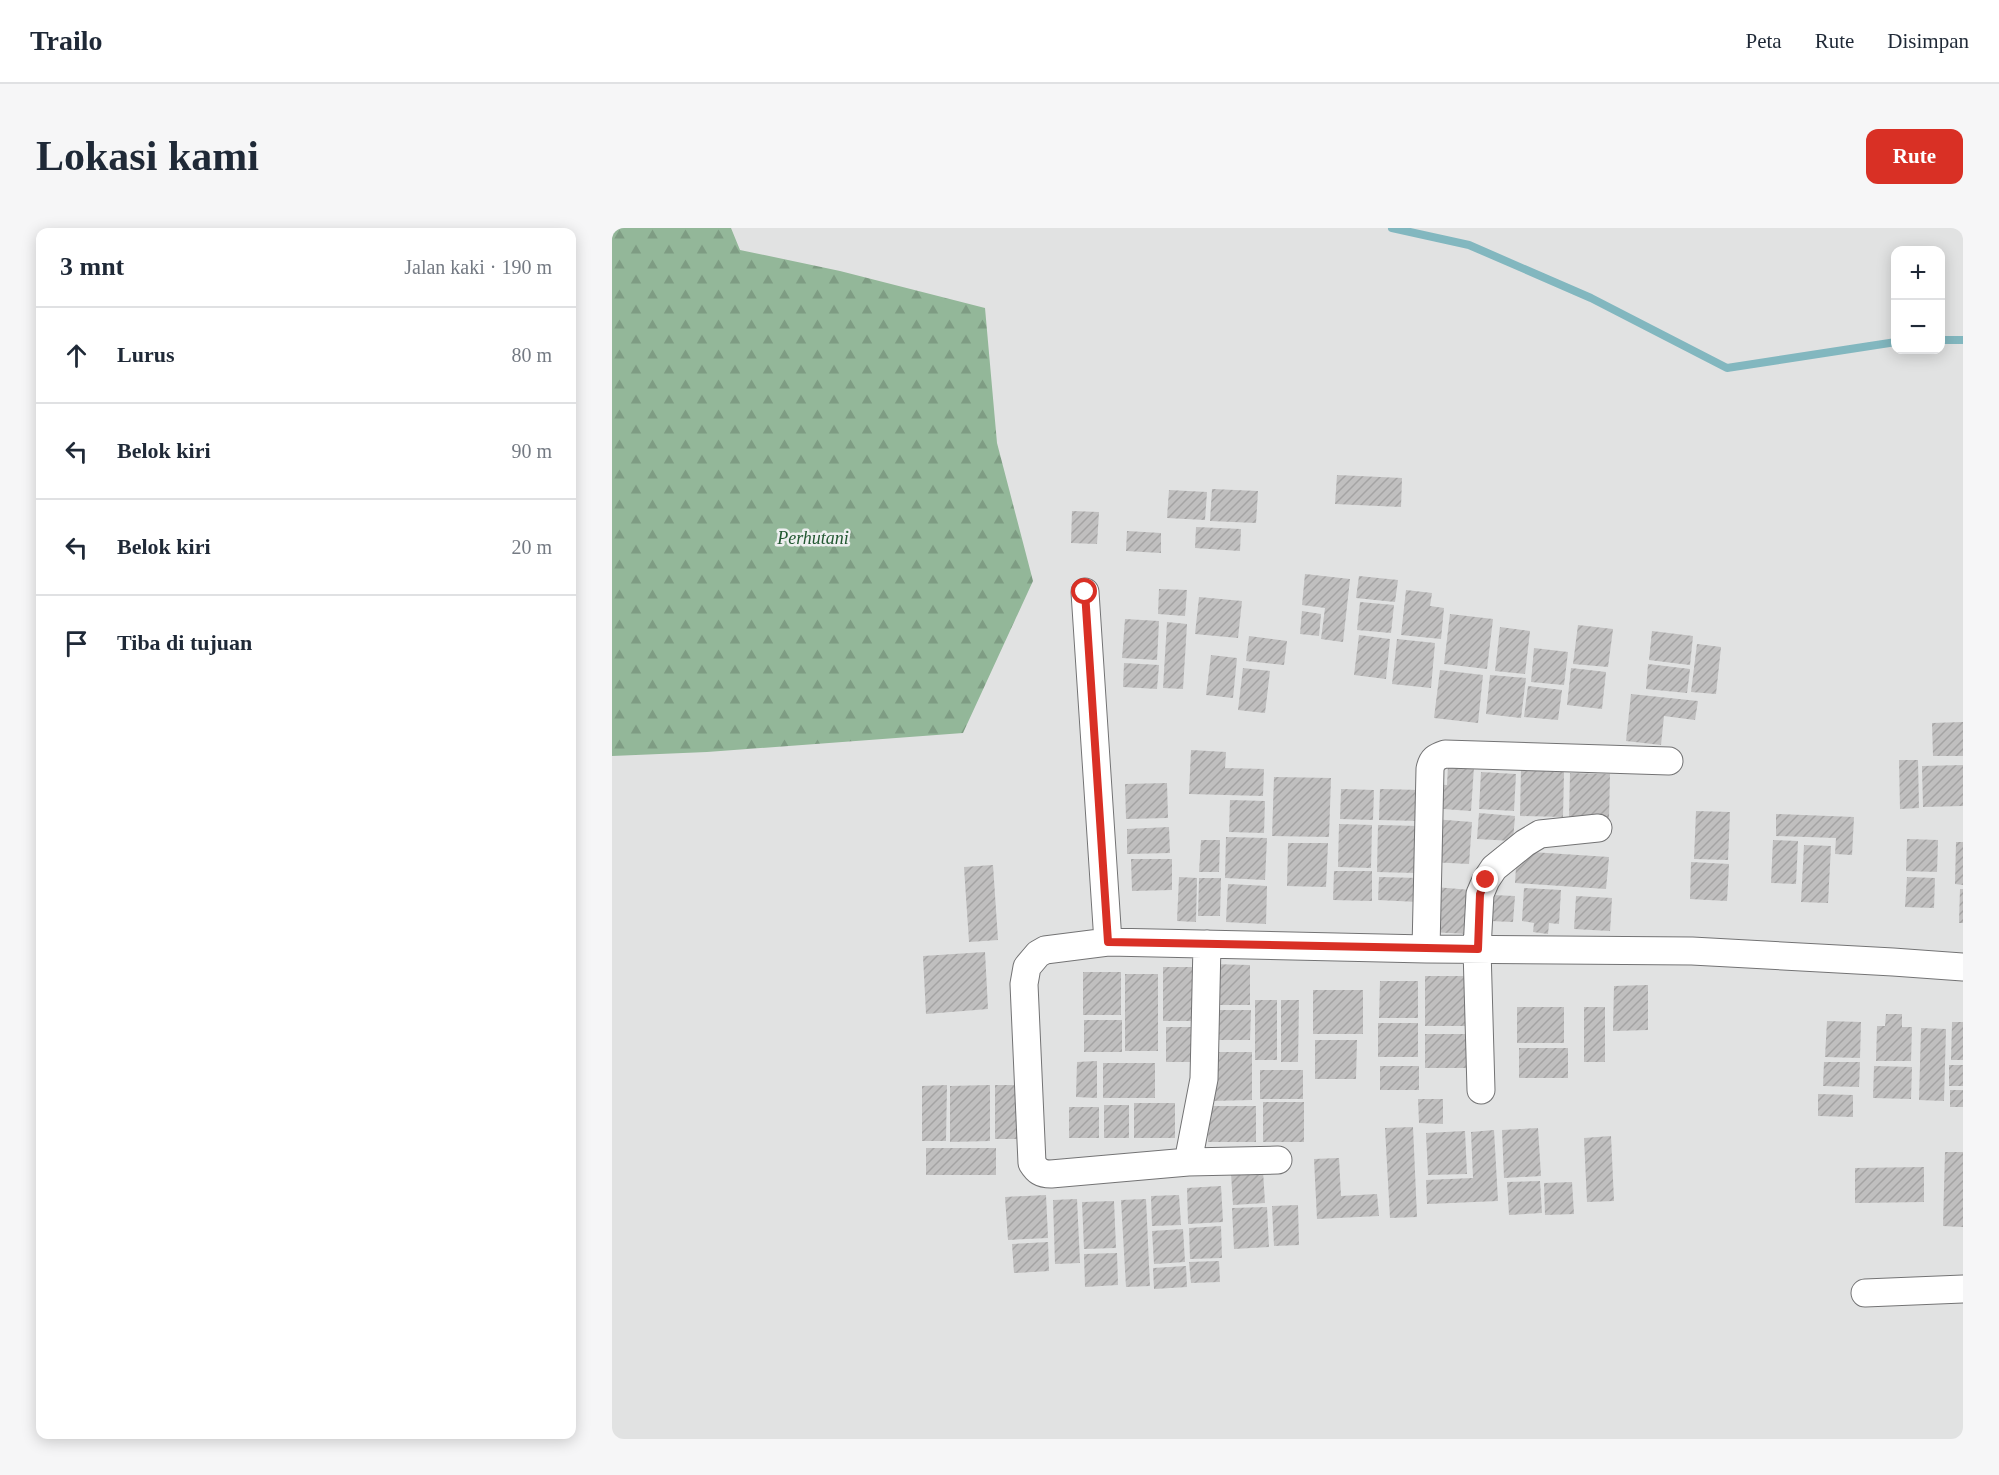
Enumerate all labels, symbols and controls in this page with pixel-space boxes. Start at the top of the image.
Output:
text: Trailo [30,25,103,56]
text: Peta [1746,29,1782,53]
text: Rute [1815,29,1854,53]
text: Disimpan [1887,29,1969,53]
button: Rute [1866,129,1963,184]
text: Lokasi kami [36,133,259,179]
map controls [1891,246,1945,354]
button: + [1891,246,1945,300]
text: 3 mnt [60,252,124,281]
text: Jalan kaki · 190 m [404,256,552,278]
button: − [1891,300,1945,354]
icon: ahead [60,339,93,372]
text: Lurus [117,342,174,367]
text: 80 m [511,344,552,366]
icon: left [60,435,93,468]
text: Belok kiri [117,438,211,463]
text: 90 m [511,440,552,462]
park label: Perhutani [776,528,849,548]
icon: left [60,531,93,564]
text: Belok kiri [117,534,211,559]
text: 20 m [511,536,552,558]
route start [1071,578,1097,604]
icon: arrive [60,627,93,660]
text: Tiba di tujuan [117,630,252,655]
route end [1472,866,1498,892]

